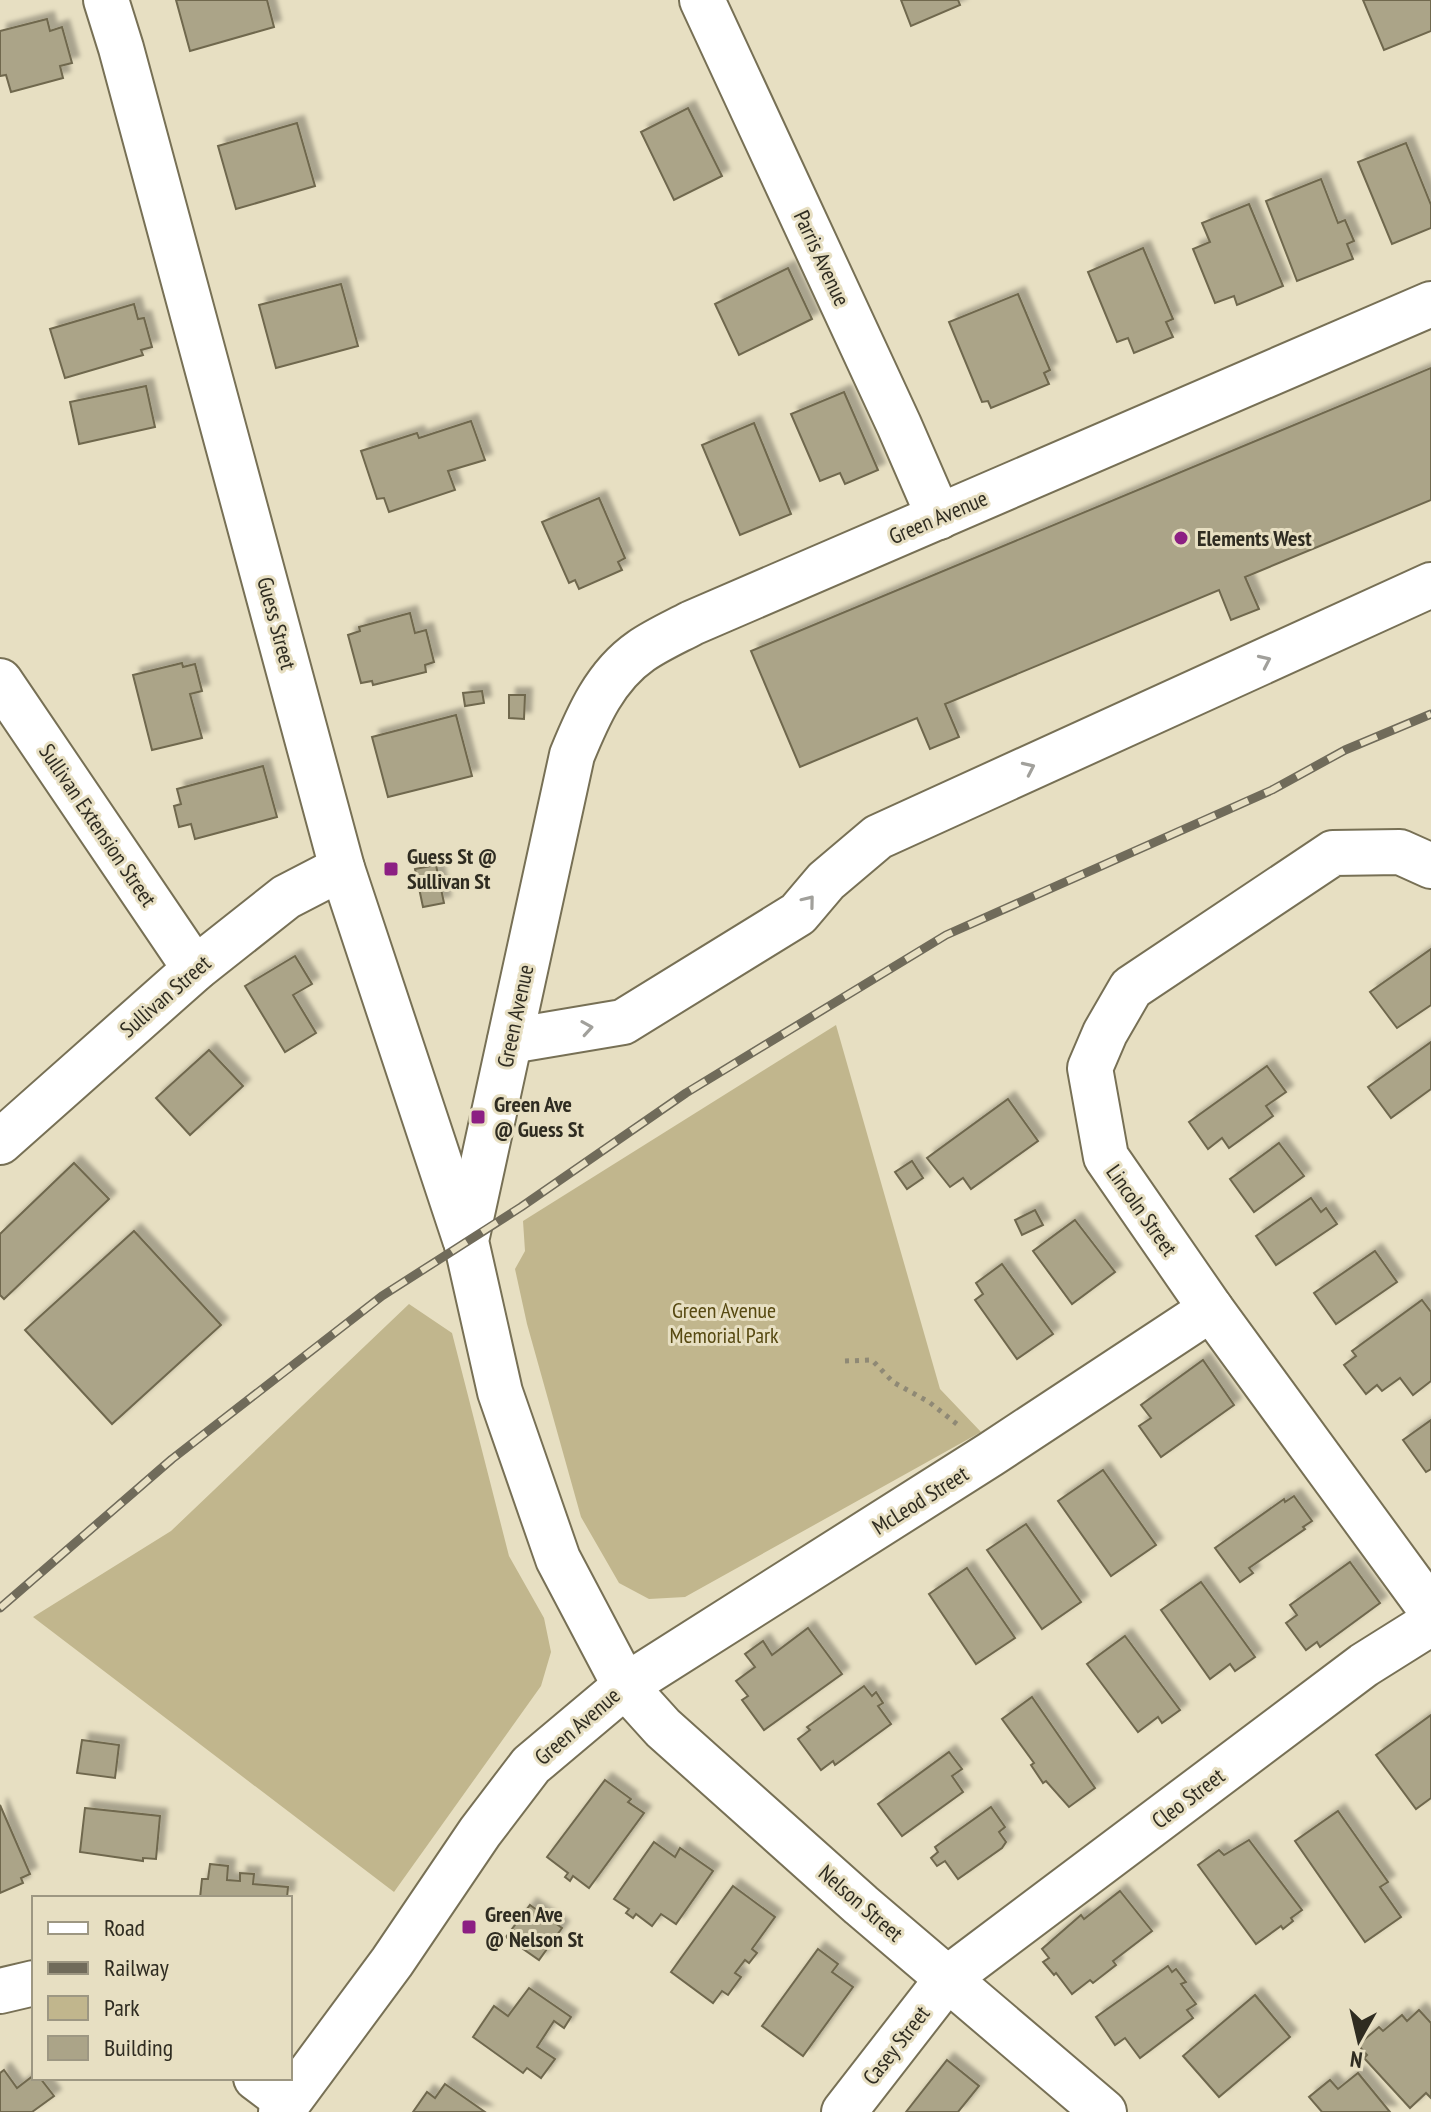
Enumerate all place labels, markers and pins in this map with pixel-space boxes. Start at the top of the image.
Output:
place label: Elements West [1197,524,1312,552]
marker: Elements West [1172,529,1190,547]
place label: Guess St @ Sullivan St [407,842,497,895]
marker: Guess St @ Sullivan St [382,860,400,878]
place label: Green Ave @ Guess St [494,1090,584,1143]
marker: Green Ave @ Guess St [469,1108,487,1126]
place label: Green Ave @ Nelson St [485,1900,584,1953]
marker: Green Ave @ Nelson St [460,1918,478,1936]

